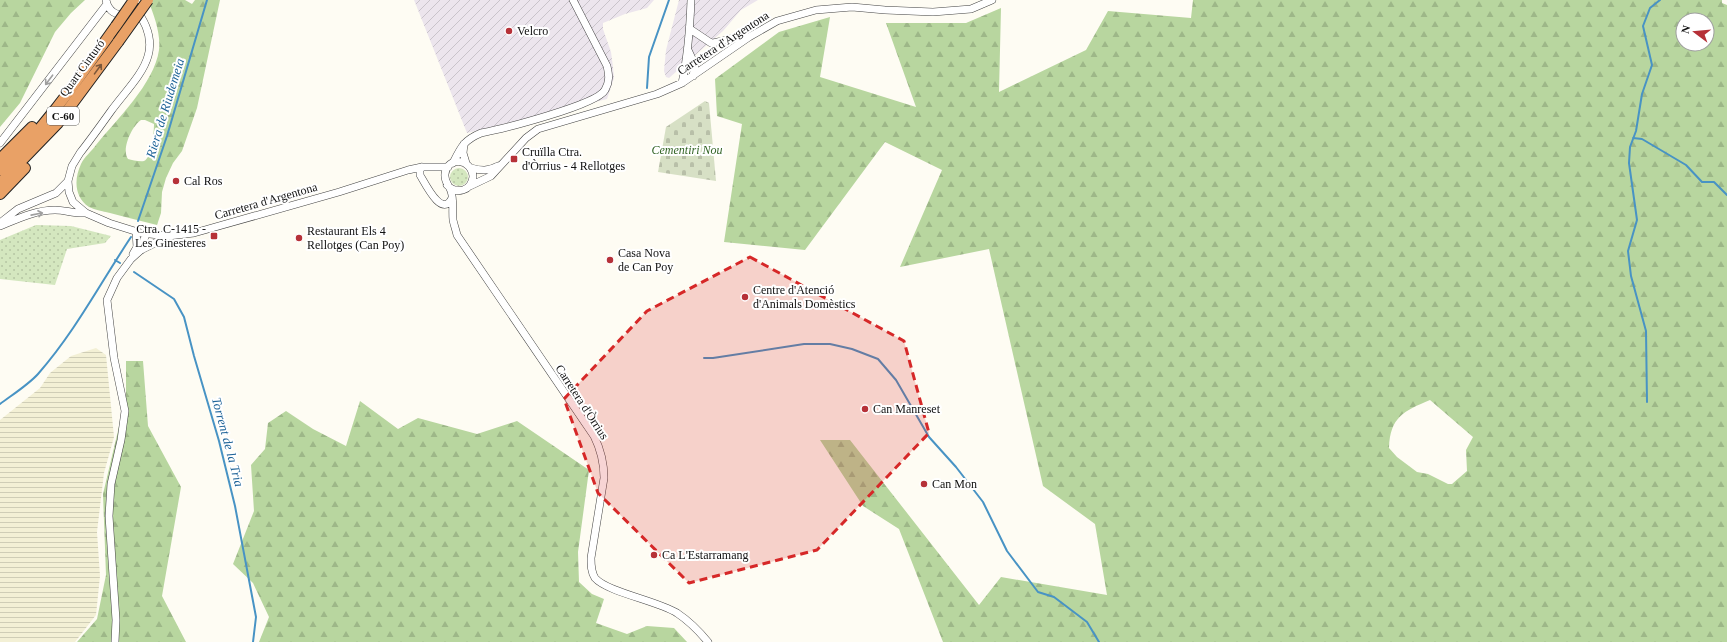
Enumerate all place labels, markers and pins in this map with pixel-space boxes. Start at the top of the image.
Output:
place label: Velcro [517,24,548,38]
marker: Velcro [504,26,514,36]
place label: Cruïlla Ctra. d'Òrrius - 4 Rellotges [522,145,625,173]
marker: Cruïlla Ctra. d'Òrrius - 4 Rellotges [509,154,519,164]
place label: Cal Ros [184,174,223,188]
marker: Cal Ros [171,176,181,186]
place label: Ctra. C-1415 - Les Ginesteres [135,222,206,250]
place label: Restaurant Els 4 Rellotges (Can Poy) [307,224,404,252]
marker: Ctra. C-1415 - Les Ginesteres [209,231,219,241]
marker: Restaurant Els 4 Rellotges (Can Poy) [294,233,304,243]
place label: Casa Nova de Can Poy [618,246,673,274]
marker: Casa Nova de Can Poy [605,255,615,265]
place label: Centre d'Atenció d'Animals Domèstics [753,283,856,311]
marker: Centre d'Atenció d'Animals Domèstics [740,292,750,302]
place label: Can Manreset [873,402,941,416]
marker: Can Manreset [860,404,870,414]
place label: Can Mon [932,477,977,491]
marker: Can Mon [919,479,929,489]
place label: Ca L'Estarramang [662,548,748,562]
marker: Ca L'Estarramang [649,550,659,560]

